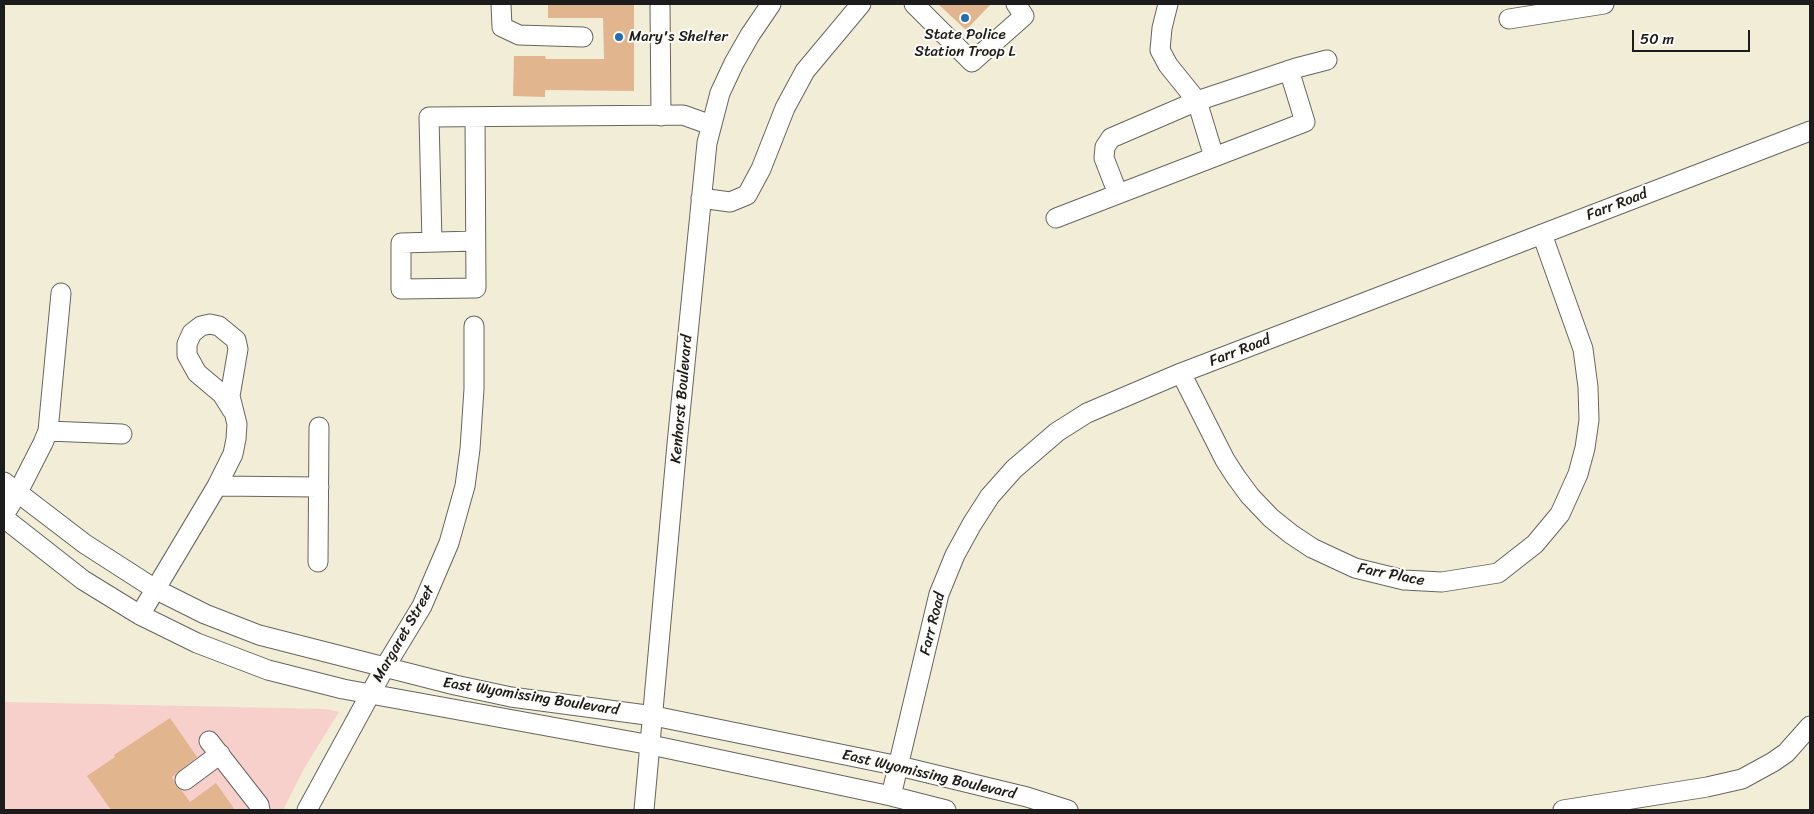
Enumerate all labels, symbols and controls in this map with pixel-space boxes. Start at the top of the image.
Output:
marker: State Police Station Troop L [959,12,971,24]
scale bar [1634,20,1752,52]
place label: State Police Station Troop L [915,26,1015,61]
text: 50 m [1640,26,1674,52]
place label: Mary's Shelter [629,28,728,46]
marker: Mary's Shelter [613,31,625,43]
street label: Farr Road [1584,185,1650,225]
street label: Farr Road [1207,331,1273,371]
street label: Kenhorst Boulevard [667,334,697,464]
street label: Farr Place [1356,560,1426,590]
street label: Margaret Street [369,583,439,685]
street label: Farr Road [917,591,949,657]
street label: East Wyomissing Boulevard [442,674,620,720]
street label: East Wyomissing Boulevard [840,746,1018,804]

